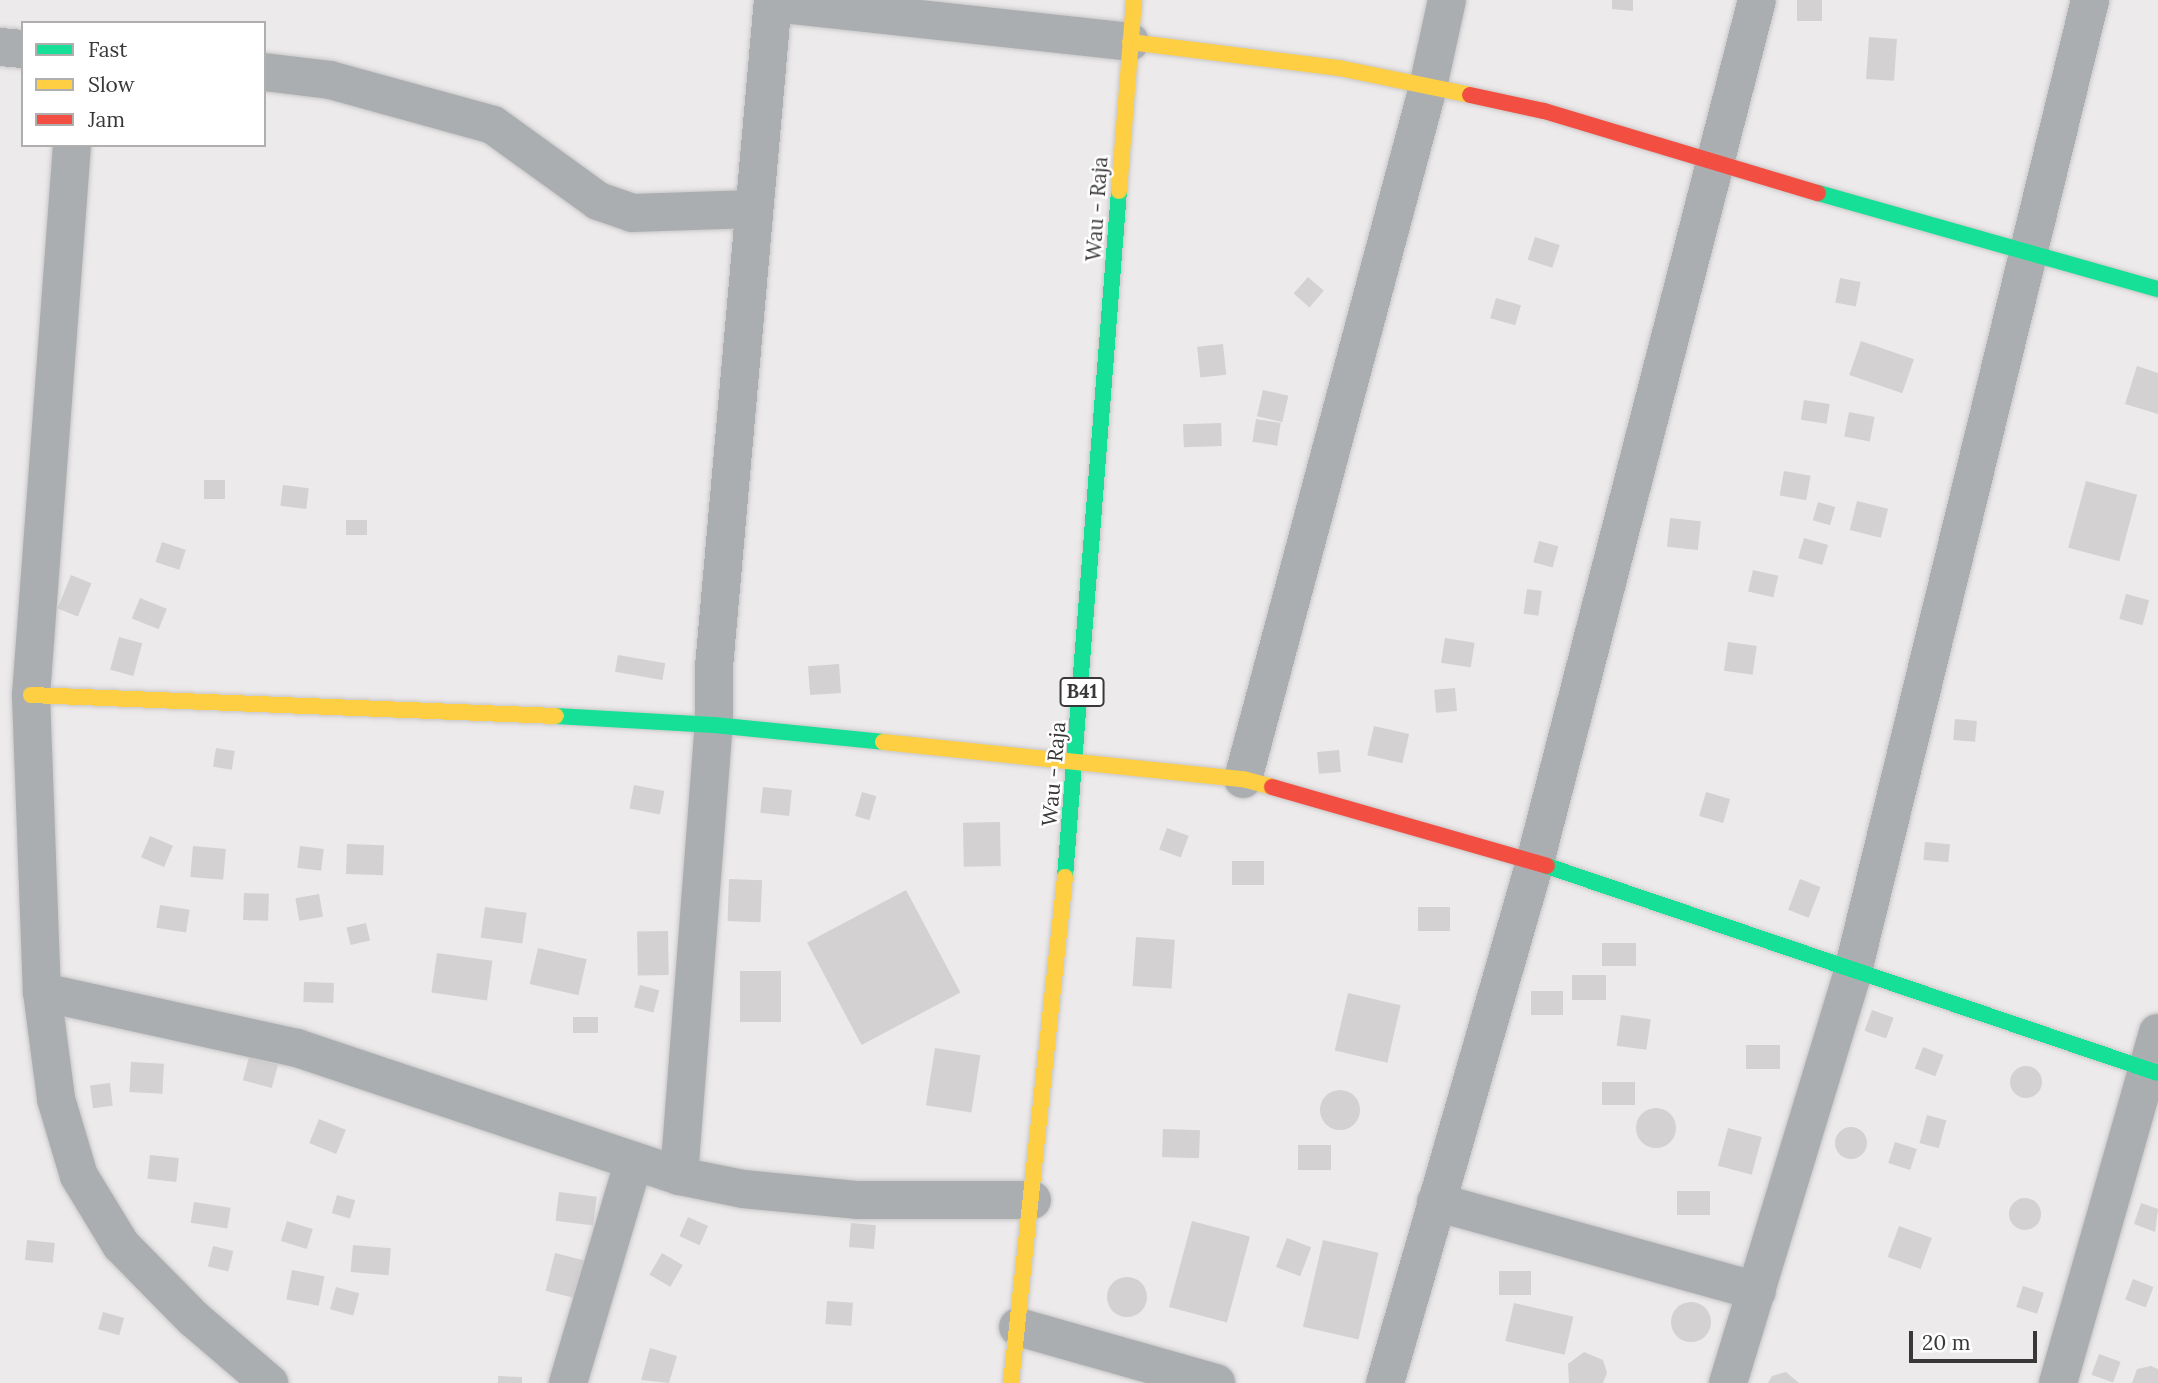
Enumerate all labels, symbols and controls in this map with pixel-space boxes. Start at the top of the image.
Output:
legend [21,21,266,147]
text: Fast [88,36,127,63]
text: Slow [88,71,135,98]
text: Jam [88,106,125,133]
street label: Wau - Raja [1081,156,1113,262]
road number: B41 [1059,677,1105,708]
street label: Wau - Raja [1037,721,1071,827]
scale bar [1913,1316,2041,1360]
text: 20 m [1922,1329,1971,1356]

